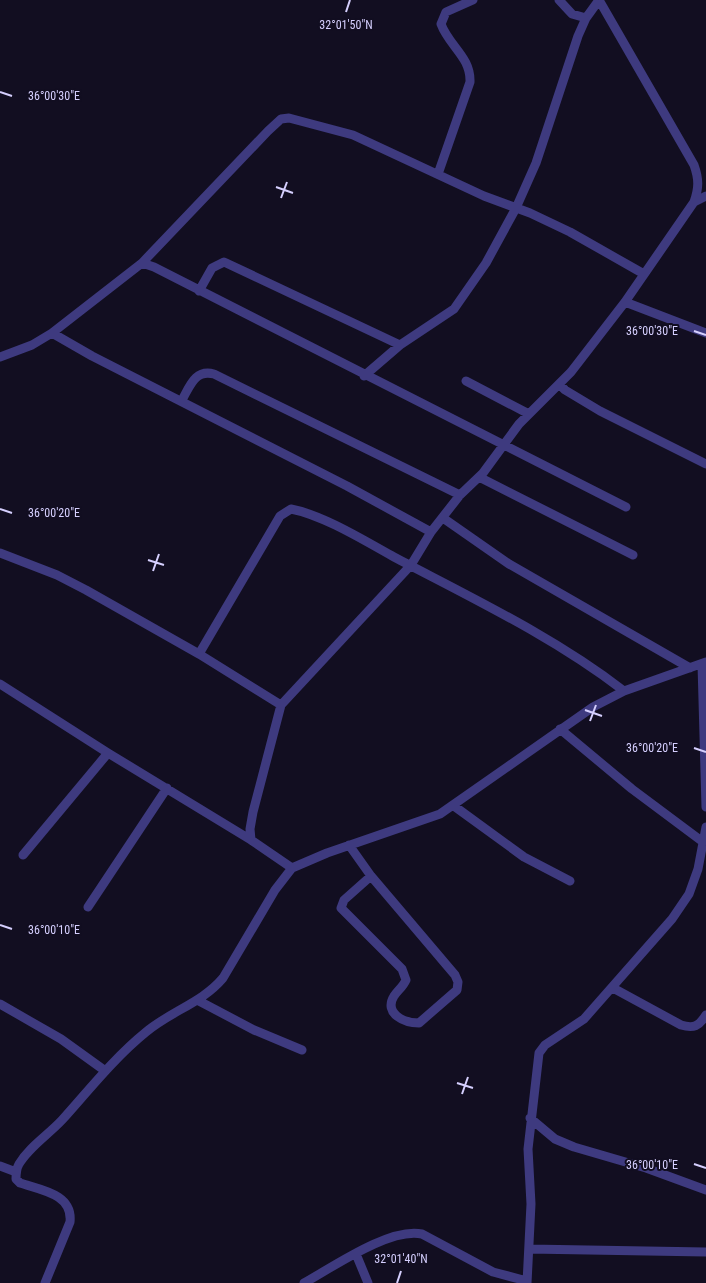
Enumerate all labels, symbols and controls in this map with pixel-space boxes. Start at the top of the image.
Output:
text: 32°01'50"N [319,18,373,32]
text: 36°00'30"E [28,89,80,103]
text: 36°00'30"E [626,324,678,338]
text: 36°00'20"E [28,506,80,520]
text: 36°00'20"E [626,741,678,755]
text: 36°00'10"E [28,923,80,937]
text: 36°00'10"E [626,1158,678,1172]
text: 32°01'40"N [374,1252,428,1266]

